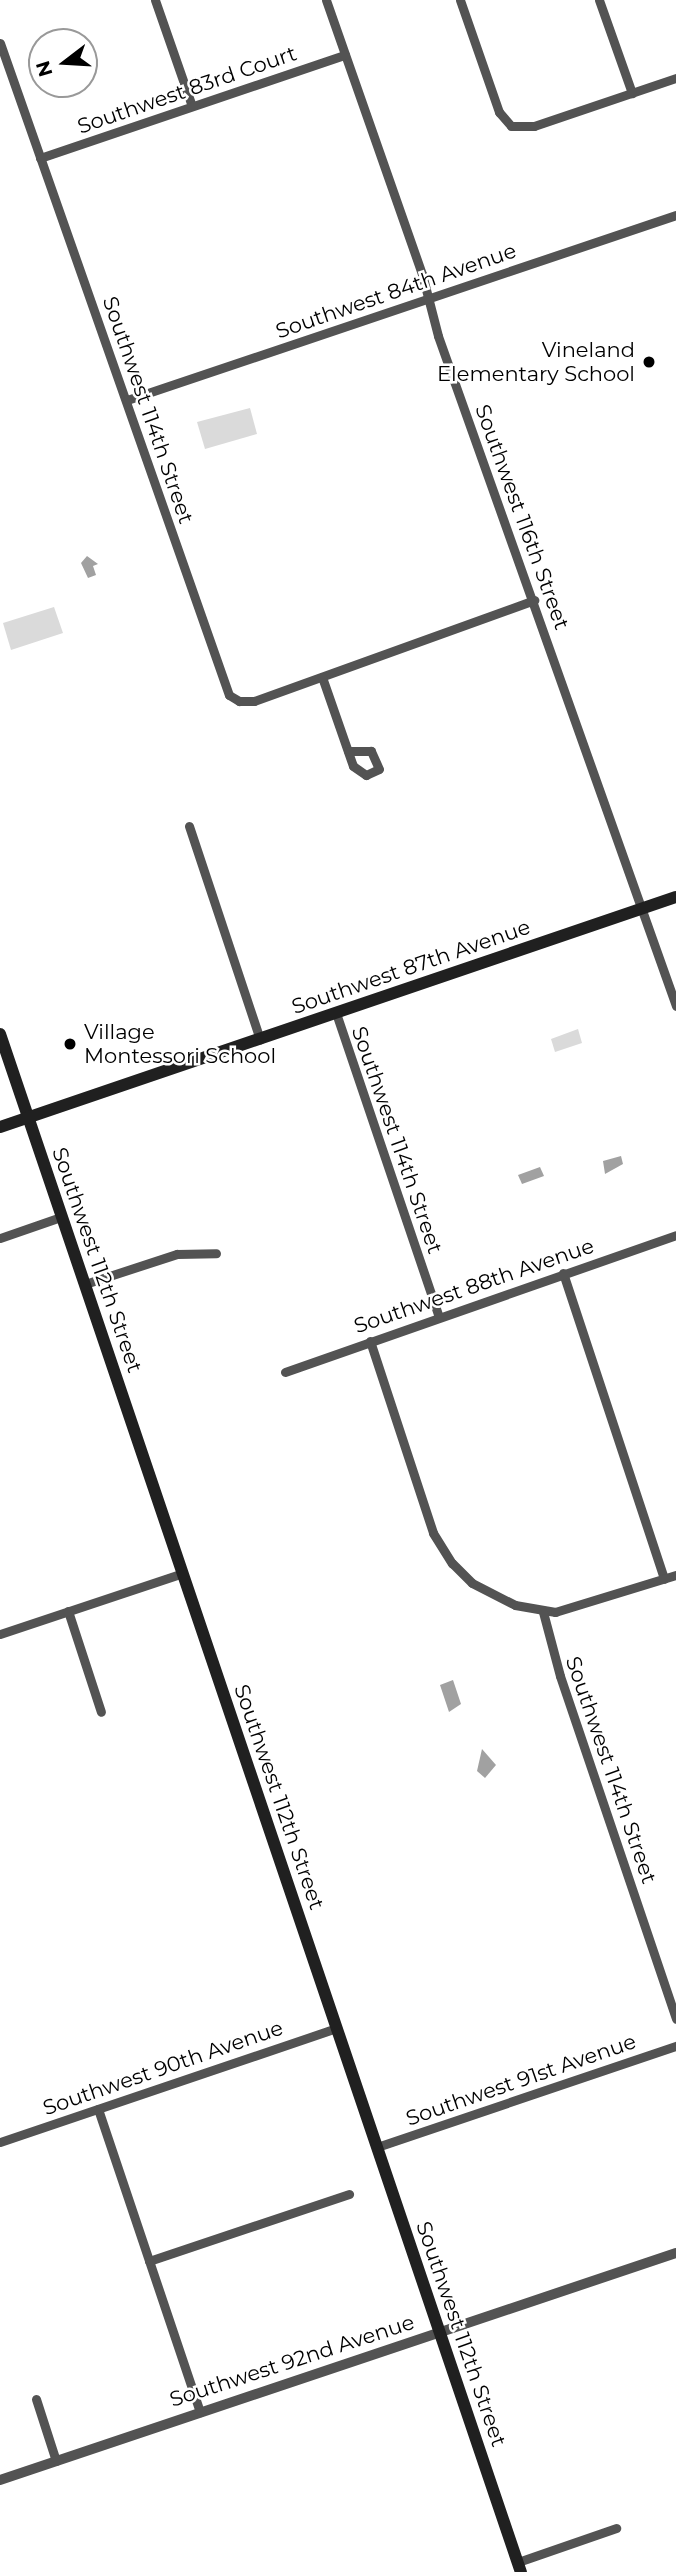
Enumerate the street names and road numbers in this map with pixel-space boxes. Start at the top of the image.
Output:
street label: Southwest 83rd Court [74,41,300,139]
street label: Southwest 84th Avenue [272,238,520,344]
street label: Southwest 114th Street [97,293,199,527]
street label: Southwest 116th Street [470,401,574,633]
street label: Southwest 87th Avenue [288,914,534,1020]
street label: Southwest 114th Street [346,1023,448,1257]
street label: Southwest 112th Street [47,1144,147,1376]
street label: Southwest 88th Avenue [351,1233,597,1339]
street label: Southwest 114th Street [560,1653,662,1887]
street label: Southwest 112th Street [229,1681,329,1913]
street label: Southwest 90th Avenue [40,2015,286,2121]
street label: Southwest 91st Avenue [403,2029,639,2131]
street label: Southwest 112th Street [411,2218,511,2450]
street label: Southwest 92nd Avenue [167,2310,417,2412]

